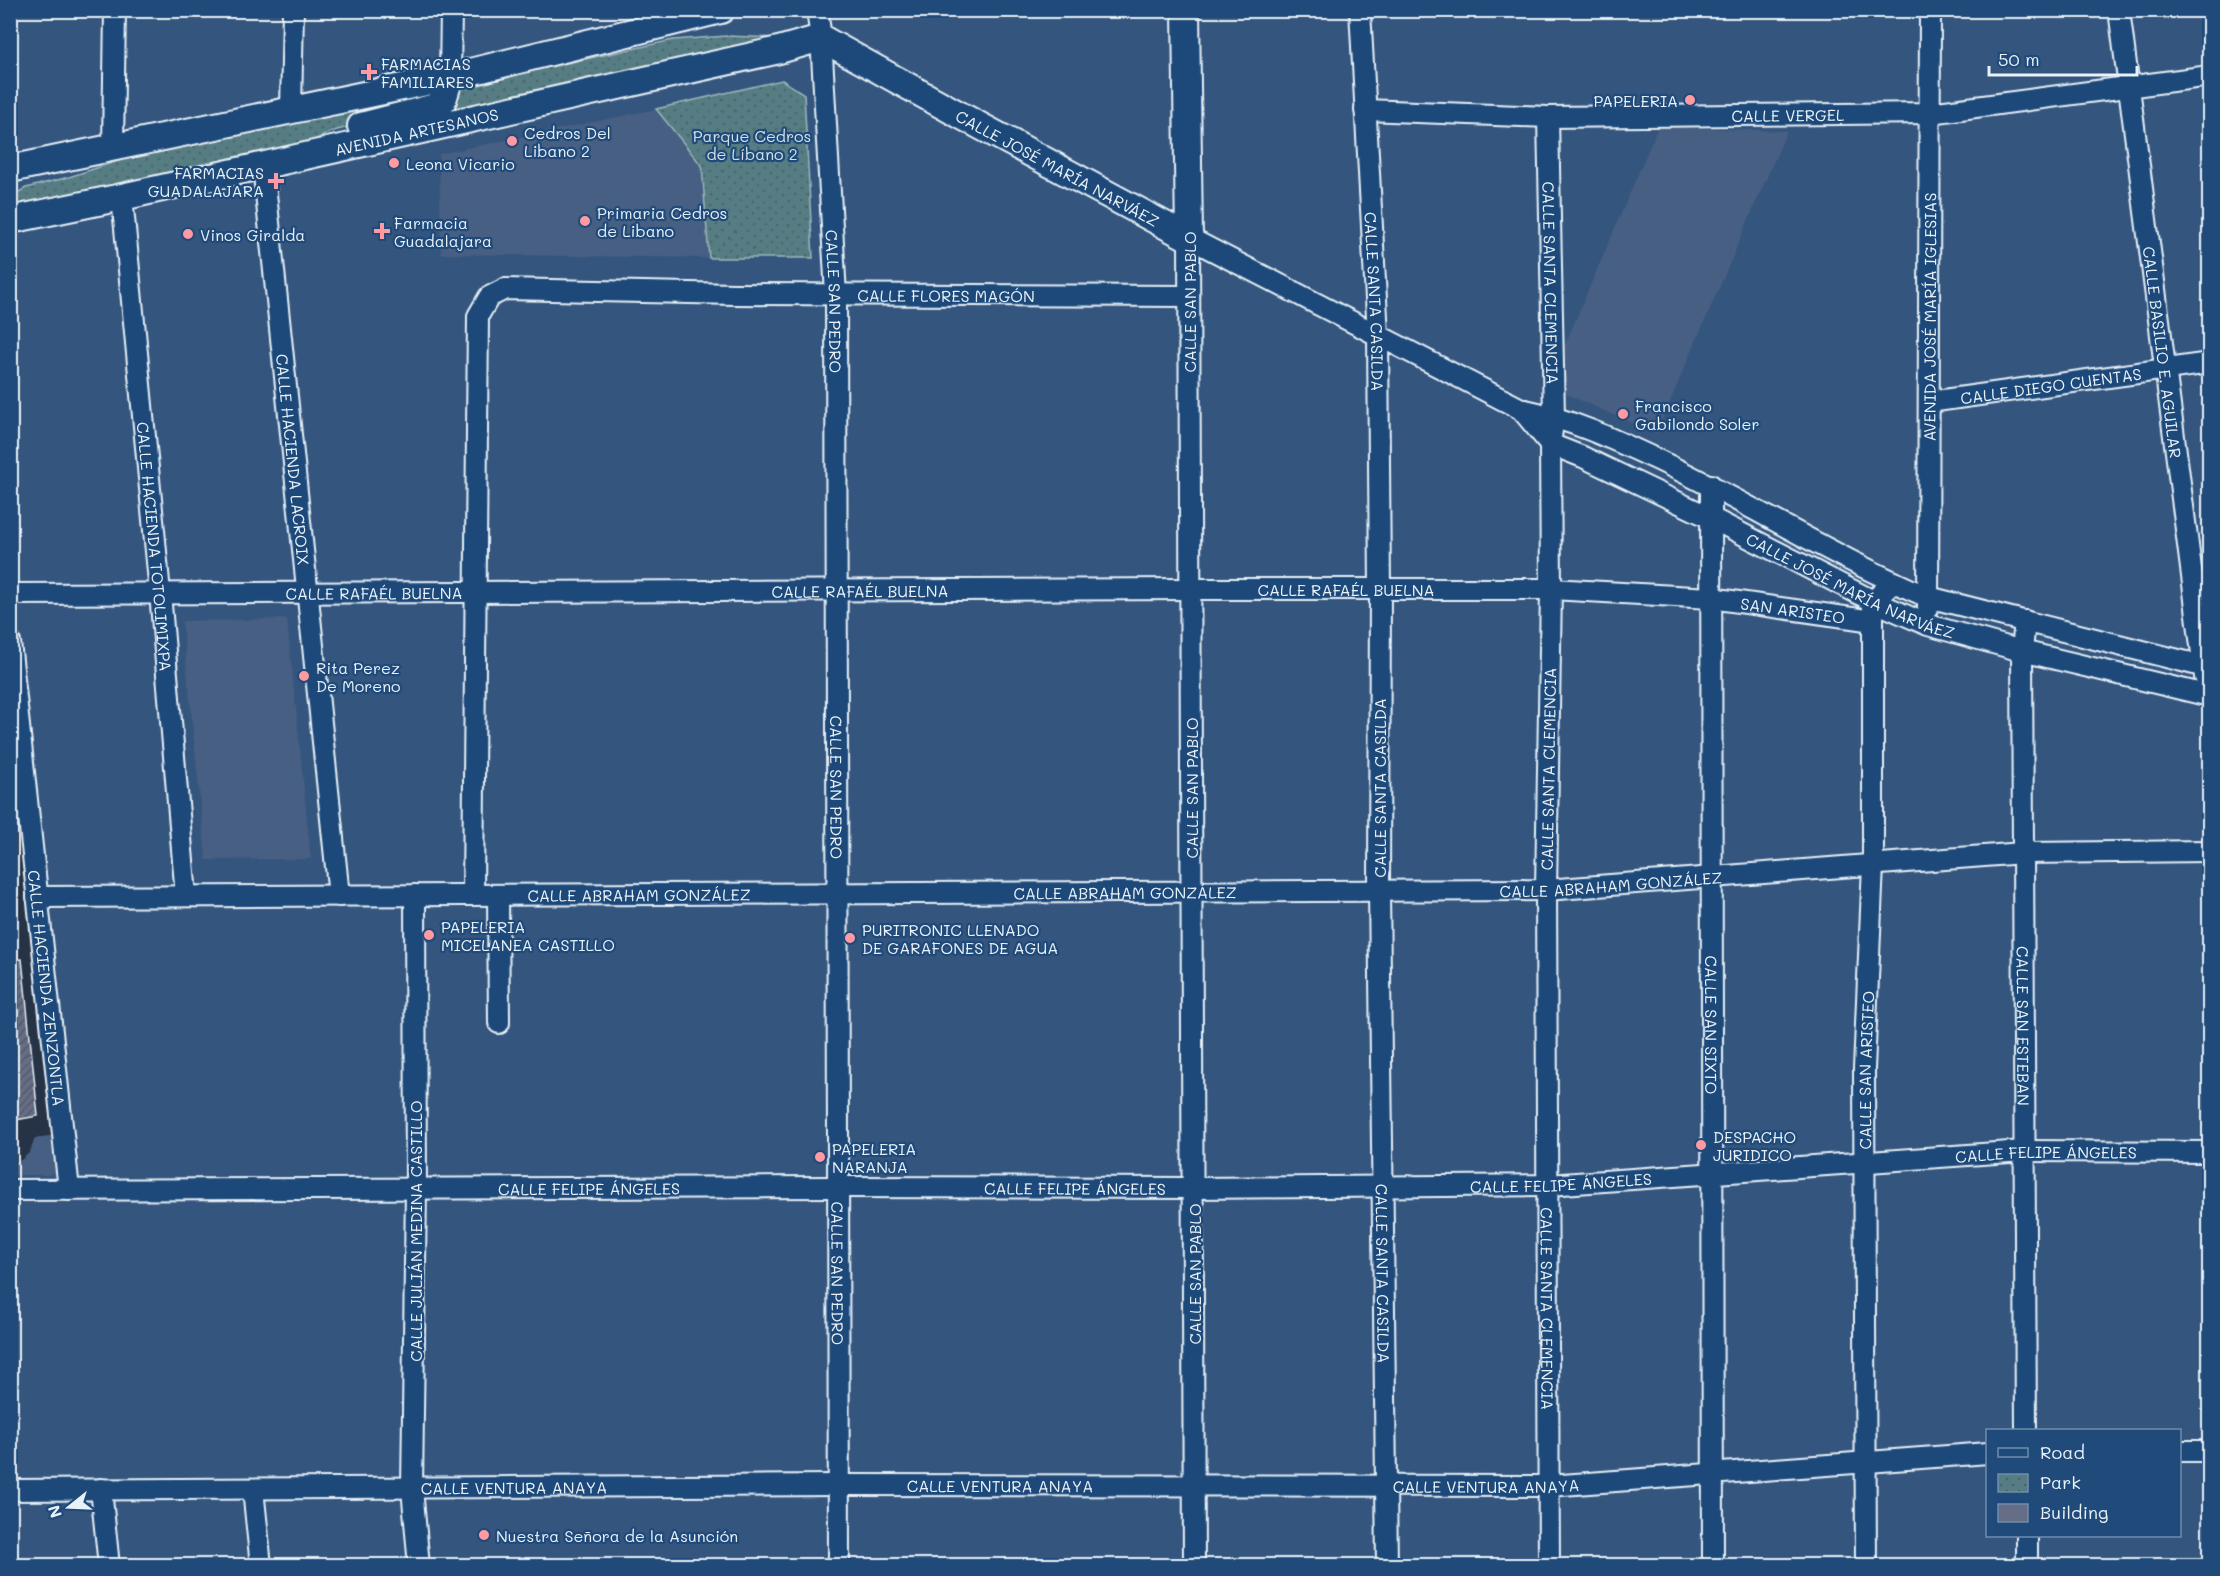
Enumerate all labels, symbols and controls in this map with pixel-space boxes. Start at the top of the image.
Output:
scale bar [1989,39,2138,77]
text: 50 m [1998,47,2040,71]
place label: FARMACIAS FAMILIARES [381,53,474,92]
marker: FARMACIAS FAMILIARES [362,65,376,79]
place label: PAPELERIA [1594,90,1678,111]
marker: PAPELERIA [1683,93,1697,107]
street label: AVENIDA ARTESANOS [332,103,500,160]
street label: CALLE VERGEL [1731,103,1845,126]
street label: CALLE JOSÉ MARÍA NARVÁEZ [952,104,1163,231]
place label: Cedros Del Libano 2 [524,122,611,161]
park label: Parque Cedros de Líbano 2 [693,125,811,164]
marker: Cedros Del Libano 2 [505,134,519,148]
place label: Leona Vicario [406,153,515,174]
marker: Leona Vicario [387,156,401,170]
place label: FARMACIAS GUADALAJARA [148,162,264,201]
marker: FARMACIAS GUADALAJARA [269,174,283,188]
street label: CALLE SANTA CLEMENCIA [1539,181,1564,385]
street label: AVENIDA JOSÉ MARÍA IGLESIAS [1918,193,1940,441]
place label: Primaria Cedros de Libano [597,202,727,241]
street label: CALLE SANTA CASILDA [1361,211,1389,391]
place label: Farmacia Guadalajara [394,212,492,251]
marker: Primaria Cedros de Libano [578,214,592,228]
place label: Vinos Giralda [200,224,305,245]
marker: Farmacia Guadalajara [375,224,389,238]
marker: Vinos Giralda [181,227,195,241]
street label: CALLE SAN PEDRO [822,229,847,373]
street label: CALLE SAN PABLO [1179,231,1200,373]
street label: CALLE BASILIO E. AGUILAR [2139,245,2187,459]
street label: CALLE FLORES MAGÓN [857,284,1035,306]
street label: CALLE HACIENDA LACROIX [272,353,315,566]
street label: CALLE DIEGO CUENTAS [1959,362,2143,408]
place label: Francisco Gabilondo Soler [1635,395,1759,434]
marker: Francisco Gabilondo Soler [1616,407,1630,421]
street label: CALLE HACIENDA TOTOLIMIXPA [133,421,177,672]
street label: CALLE JOSÉ MARÍA NARVÁEZ [1743,528,1957,642]
street label: CALLE RAFAÉL BUELNA [1257,579,1435,600]
street label: CALLE RAFAÉL BUELNA [771,580,949,601]
street label: CALLE RAFAÉL BUELNA [285,582,463,603]
street label: SAN ARISTEO [1739,592,1846,627]
place label: Rita Perez De Moreno [316,657,401,696]
street label: CALLE SANTA CLEMENCIA [1536,667,1560,871]
marker: Rita Perez De Moreno [297,669,311,683]
street label: CALLE SANTA CASILDA [1369,698,1390,878]
street label: CALLE SAN PEDRO [826,715,848,859]
street label: CALLE SAN PABLO [1181,717,1202,859]
street label: CALLE ABRAHAM GONZÁLEZ [1499,866,1723,901]
street label: CALLE HACIENDA ZENZONTLA [24,869,70,1107]
street label: CALLE ABRAHAM GONZÁLEZ [1013,881,1237,903]
street label: CALLE ABRAHAM GONZÁLEZ [527,883,751,905]
place label: PAPELERIA MICELANEA CASTILLO [441,916,615,955]
place label: PURITRONIC LLENADO DE GARAFONES DE AGUA [862,919,1058,958]
marker: PAPELERIA MICELANEA CASTILLO [422,928,436,942]
marker: PURITRONIC LLENADO DE GARAFONES DE AGUA [843,931,857,945]
street label: CALLE SAN ESTEBAN [2013,946,2035,1106]
street label: CALLE SAN SIXTO [1701,956,1723,1094]
street label: CALLE SAN ARISTEO [1853,990,1878,1149]
street label: CALLE JULIÁN MEDINA CASTILLO [405,1100,426,1362]
place label: DESPACHO JURIDICO [1713,1126,1796,1165]
place label: PAPELERIA NARANJA [832,1138,916,1177]
marker: DESPACHO JURIDICO [1694,1138,1708,1152]
street label: CALLE FELIPE ÁNGELES [1954,1140,2137,1166]
marker: PAPELERIA NARANJA [813,1150,827,1164]
street label: CALLE FELIPE ÁNGELES [1470,1167,1652,1196]
street label: CALLE FELIPE ÁNGELES [498,1177,680,1199]
street label: CALLE FELIPE ÁNGELES [984,1177,1166,1198]
street label: CALLE SANTA CASILDA [1372,1183,1395,1363]
street label: CALLE SAN PEDRO [828,1201,849,1345]
street label: CALLE SAN PABLO [1184,1203,1205,1345]
street label: CALLE SANTA CLEMENCIA [1537,1207,1559,1410]
legend [1986,1429,2181,1537]
text: Road [2040,1440,2085,1464]
text: Park [2040,1470,2081,1494]
street label: CALLE VENTURA ANAYA [1393,1473,1580,1497]
street label: CALLE VENTURA ANAYA [907,1475,1093,1496]
street label: CALLE VENTURA ANAYA [421,1476,607,1498]
north arrow [39,1477,99,1537]
text: Building [2040,1500,2108,1524]
text: N [42,1503,66,1521]
place label: Nuestra Señora de la Asunción [496,1525,738,1546]
marker: Nuestra Señora de la Asunción [477,1528,491,1542]

